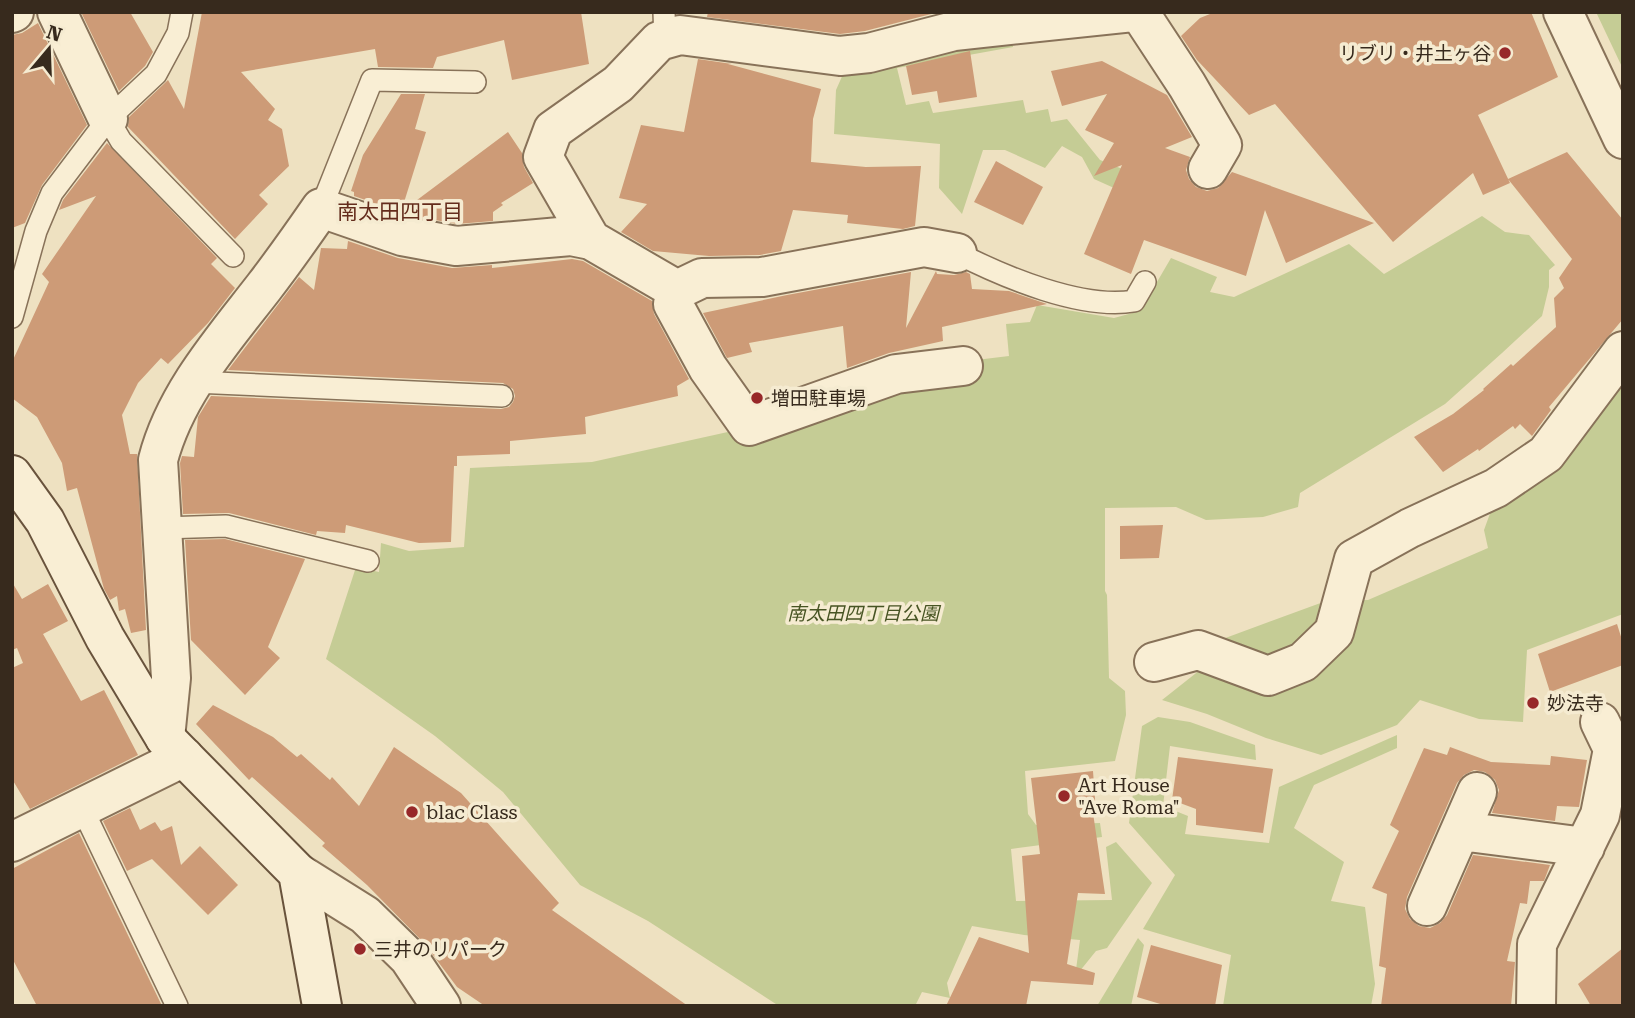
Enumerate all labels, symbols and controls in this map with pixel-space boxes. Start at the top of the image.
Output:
north arrow [14,14,84,84]
text: N [44,20,65,47]
place label: リブリ・井土ヶ谷 [1339,42,1491,65]
marker: リブリ・井土ヶ谷 [1497,45,1513,61]
district label: 南太田四丁目 [337,200,463,224]
place label: 増田駐車場 [771,387,866,410]
marker: 増田駐車場 [749,390,765,406]
park label: 南太田四丁目公園 [787,602,942,625]
place label: 妙法寺 [1547,692,1604,715]
marker: 妙法寺 [1525,695,1541,711]
place label: Art House "Ave Roma" [1078,774,1180,819]
marker: Art House "Ave Roma" [1056,788,1072,804]
place label: blac Class [426,801,517,824]
marker: blac Class [404,804,420,820]
place label: 三井のリパーク [374,938,507,961]
marker: 三井のリパーク [352,941,368,957]

